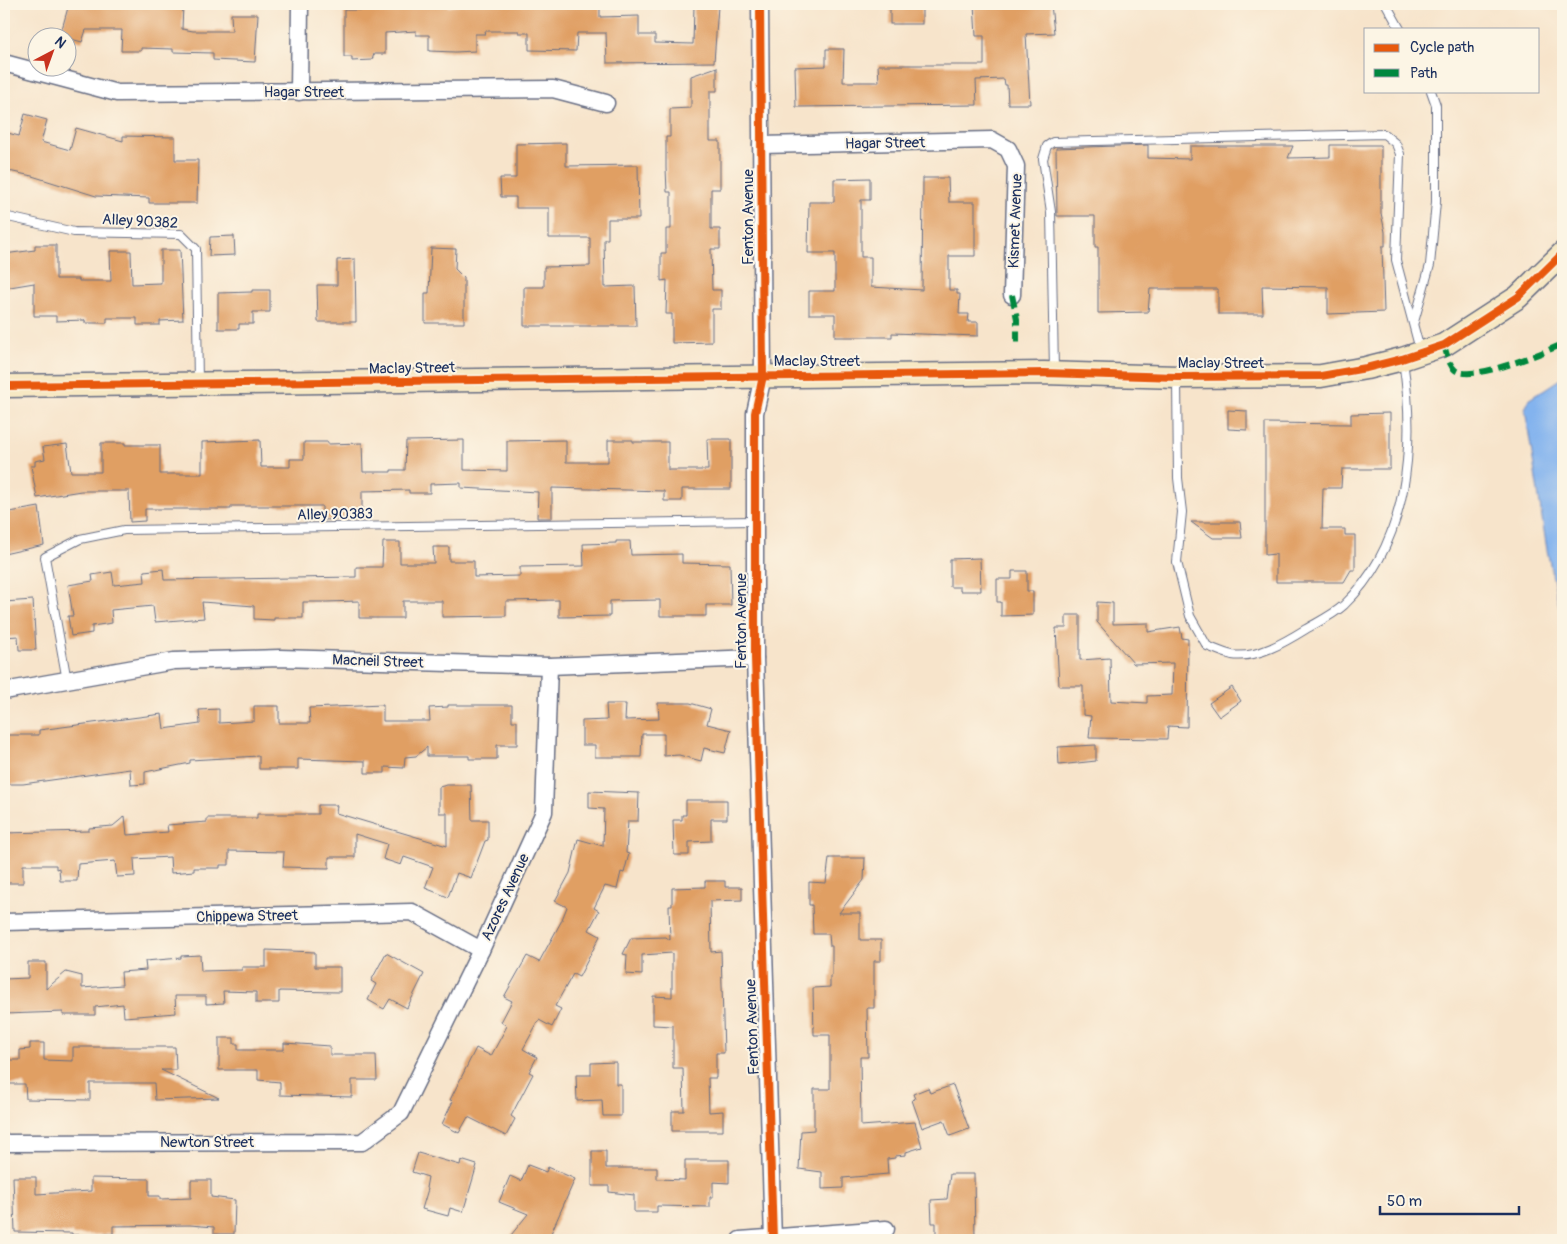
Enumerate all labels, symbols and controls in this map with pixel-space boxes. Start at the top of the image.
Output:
north arrow [28,28,78,78]
legend [1364,28,1540,92]
text: N [51,33,69,52]
text: Cycle path [1410,38,1474,57]
text: Path [1410,64,1437,83]
street label: Hagar Street [264,83,345,102]
street label: Hagar Street [845,133,926,154]
street label: Fenton Avenue [739,168,758,265]
street label: Kismet Avenue [1004,173,1027,269]
street label: Alley 90382 [101,210,179,233]
street label: Maclay Street [774,352,861,371]
street label: Maclay Street [1178,354,1265,373]
street label: Maclay Street [369,358,456,379]
street label: Alley 90383 [297,504,373,525]
street label: Fenton Avenue [732,572,751,669]
street label: Macneil Street [332,650,425,673]
street label: Azores Avenue [477,850,534,944]
street label: Chippewa Street [196,906,299,927]
street label: Fenton Avenue [741,978,764,1075]
street label: Newton Street [160,1133,255,1152]
scale bar [1380,1184,1518,1216]
text: 50 m [1387,1192,1422,1211]

